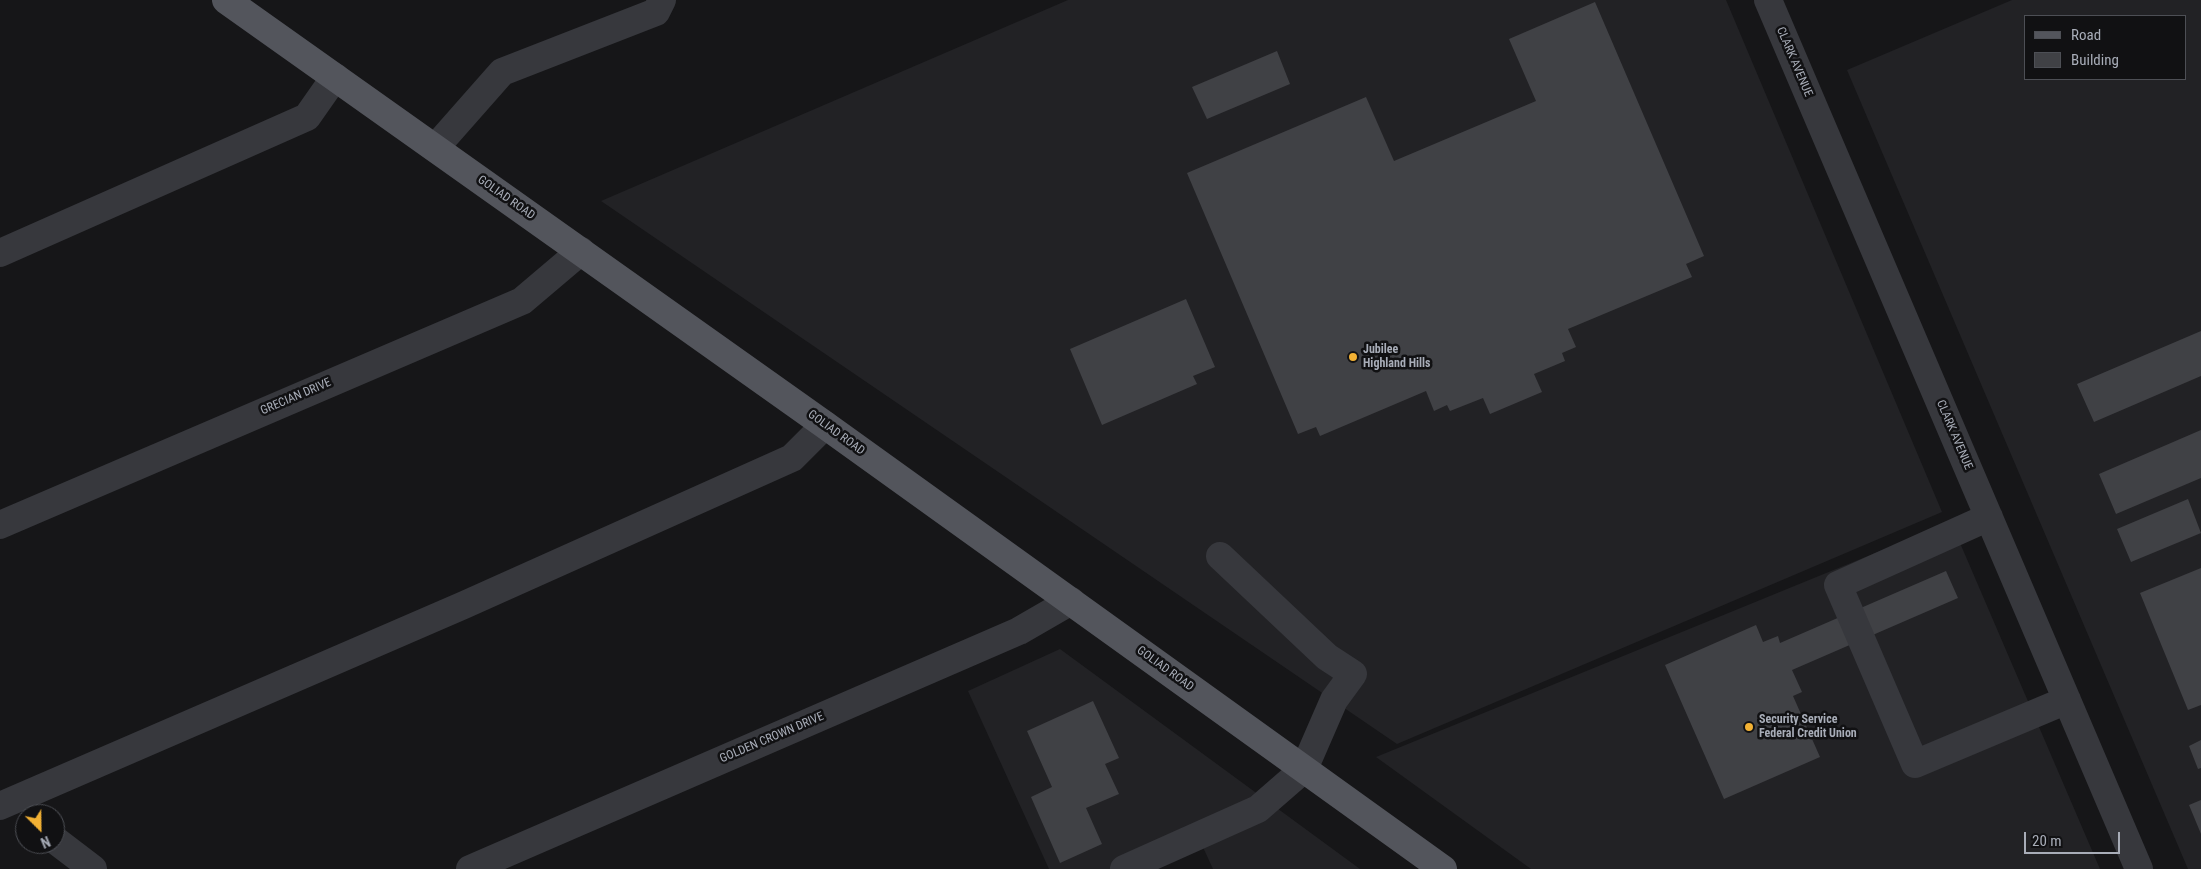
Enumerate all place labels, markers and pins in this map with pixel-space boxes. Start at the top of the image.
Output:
place label: Jubilee Highland Hills [1363,343,1431,371]
marker: Jubilee Highland Hills [1347,351,1359,363]
place label: Security Service Federal Credit Union [1759,713,1857,741]
marker: Security Service Federal Credit Union [1743,721,1755,733]

